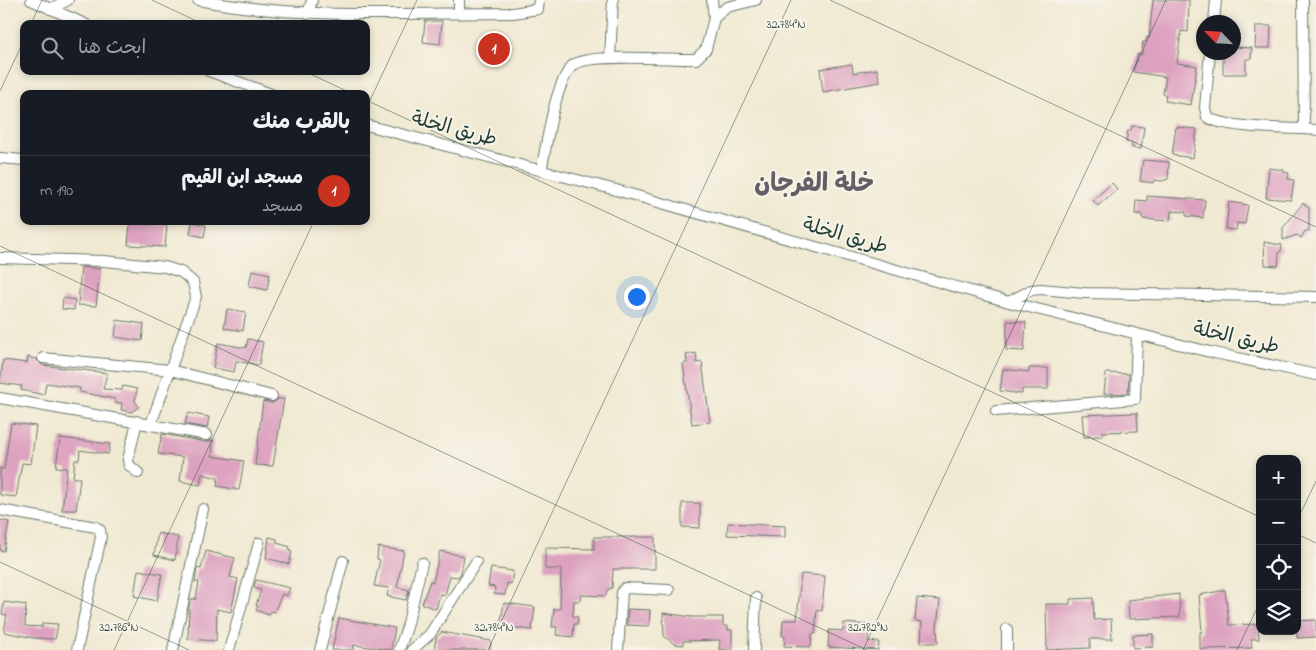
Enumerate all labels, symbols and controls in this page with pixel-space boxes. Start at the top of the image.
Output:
north arrow [1196,15,1241,60]
text: 32.784°N [766,16,806,34]
search box [20,20,370,75]
pin: 1 [478,30,510,68]
icon: search [38,34,66,62]
text: ابحث هنا [78,35,146,62]
street label: طريق الخلة [408,105,500,155]
text: بالقرب منك [253,108,350,138]
text: مسجد ابن القيم [182,165,303,192]
district label: خلة الفرجان [754,167,874,203]
text: 190 m [40,179,73,203]
text: 1 [331,179,337,203]
text: مسجد [262,195,303,219]
street label: طريق الخلة [799,211,891,263]
your location [624,284,650,310]
street label: طريق الخلة [1190,315,1282,363]
map controls [1256,455,1301,635]
button: + [1256,455,1301,500]
button: − [1256,500,1301,545]
button: locate [1256,545,1301,590]
button: layers [1256,590,1301,635]
text: 32.786°N [99,619,139,637]
text: 32.784°N [474,619,514,637]
text: 32.782°N [848,619,888,637]

